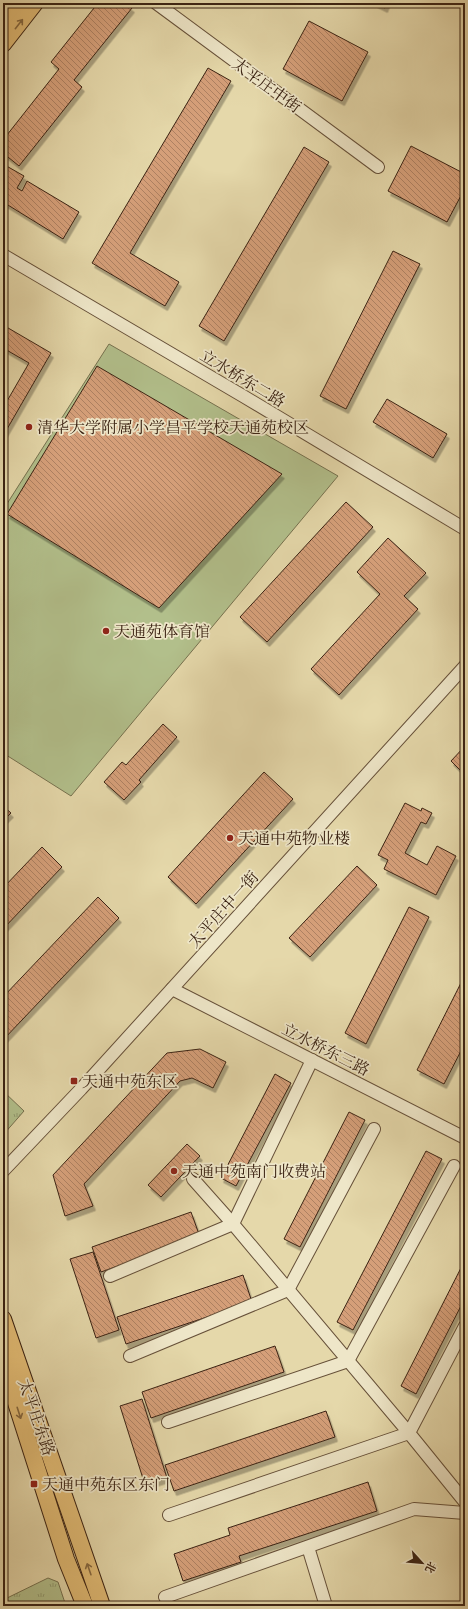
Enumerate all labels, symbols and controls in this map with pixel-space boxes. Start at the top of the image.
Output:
one-way arrow [15,18,23,29]
street label: 太平庄中街 [228,54,305,117]
street label: 立水桥东二路 [196,346,289,412]
place label: 清华大学附属小学昌平学校天通苑校区 [37,418,309,438]
marker: 清华大学附属小学昌平学校天通苑校区 [24,422,34,432]
place label: 天通苑体育馆 [114,622,210,642]
marker: 天通苑体育馆 [101,626,111,636]
place label: 天通中苑物业楼 [238,829,350,849]
marker: 天通中苑物业楼 [225,833,235,843]
street label: 太平庄中一街 [184,867,263,952]
street label: 立水桥东三路 [278,1019,373,1081]
place label: 天通中苑东区 [82,1072,178,1092]
marker: 天通中苑东区 [69,1076,79,1086]
place label: 天通中苑南门收费站 [182,1162,326,1182]
marker: 天通中苑南门收费站 [169,1166,179,1176]
street label: 太平庄东路 [14,1376,59,1458]
one-way arrow [16,1406,23,1419]
place label: 天通中苑东区东门 [42,1475,170,1495]
marker: 天通中苑东区东门 [29,1479,39,1489]
north arrow [402,1543,442,1583]
text: 北 [421,1559,439,1575]
one-way arrow [85,1564,93,1576]

